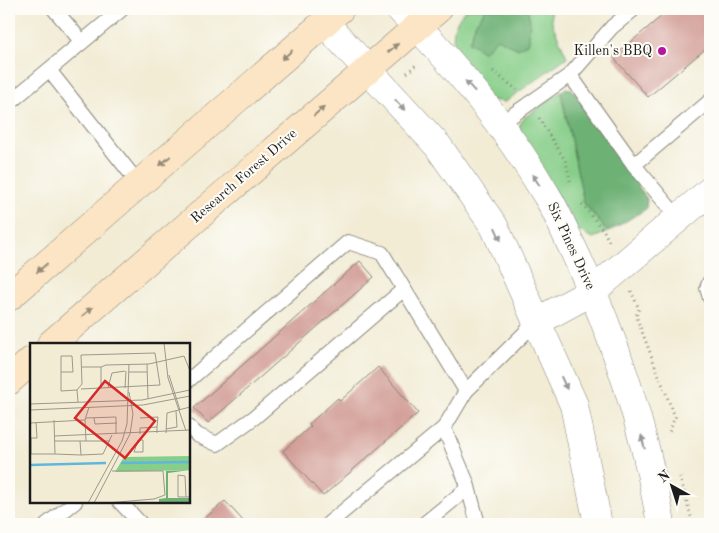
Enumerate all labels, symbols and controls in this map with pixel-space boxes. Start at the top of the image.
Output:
one-way arrow [387,43,399,54]
place label: Killen's BBQ [574,44,652,58]
marker: Killen's BBQ [656,45,668,57]
one-way arrow [281,49,294,60]
one-way arrow [464,80,476,92]
one-way arrow [394,99,406,111]
one-way arrow [312,106,325,117]
street label: Research Forest Drive [188,126,300,226]
one-way arrow [158,156,171,167]
one-way arrow [532,173,541,186]
street label: Six Pines Drive [545,200,597,292]
one-way arrow [495,227,503,241]
one-way arrow [37,262,49,274]
one-way arrow [81,307,94,318]
inset map [30,343,190,503]
one-way arrow [561,376,569,390]
one-way arrow [639,435,647,450]
north arrow [646,460,696,510]
text: N [656,468,673,485]

